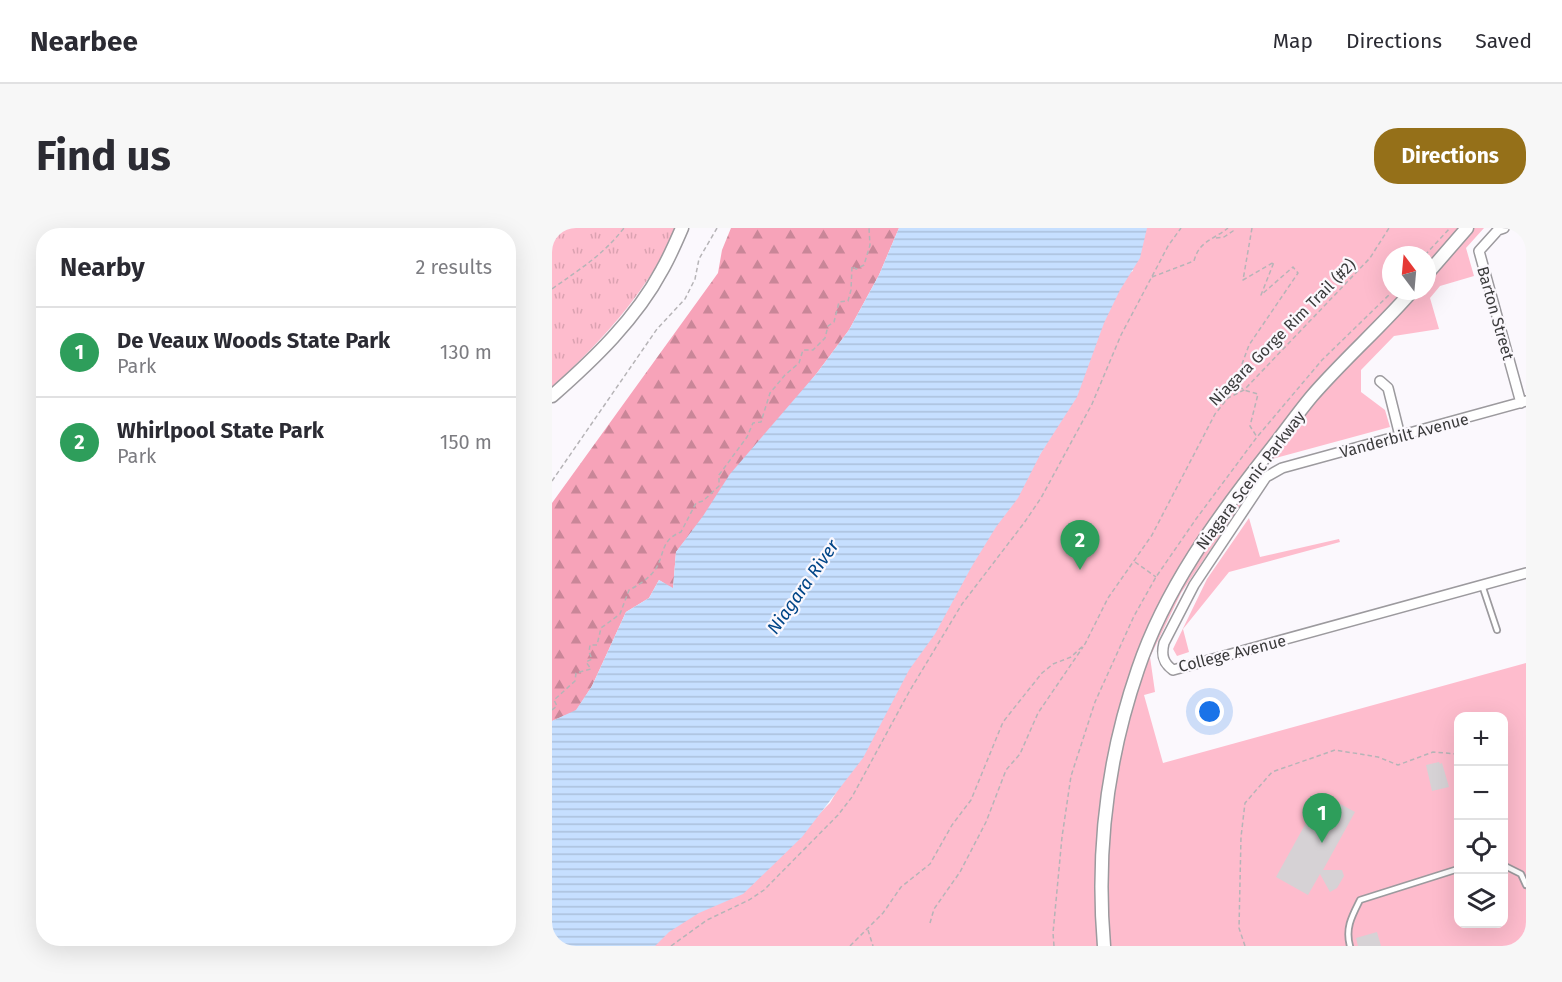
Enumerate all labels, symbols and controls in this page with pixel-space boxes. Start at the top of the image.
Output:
text: Nearbee [30,25,138,58]
text: Map [1273,28,1313,54]
text: Directions [1346,28,1442,54]
text: Saved [1475,28,1532,54]
button: Directions [1374,128,1526,184]
text: Find us [36,131,171,181]
north arrow [1382,246,1436,300]
text: Nearby [60,252,145,283]
text: 2 results [415,255,492,279]
street label: Niagara Gorge Rim Trail (#2) [1205,255,1360,410]
street label: Barton Street [1473,264,1518,362]
text: De Veaux Woods State Park [117,327,390,354]
text: 1 [75,340,84,364]
text: 130 m [440,340,492,364]
text: Park [117,354,156,378]
street label: Niagara Scenic Parkway [1192,407,1309,553]
street label: Vanderbilt Avenue [1338,409,1471,462]
text: Whirlpool State Park [117,417,324,444]
text: 2 [74,430,85,454]
text: 150 m [440,430,492,454]
text: Park [117,444,156,468]
pin: 2 [1060,520,1100,570]
water label: Niagara River [762,535,844,638]
street label: College Avenue [1176,631,1288,676]
your location [1195,697,1224,726]
map controls [1454,712,1508,928]
button: + [1454,712,1508,766]
button: − [1454,766,1508,820]
pin: 1 [1302,794,1342,843]
button: locate [1454,820,1508,874]
button: layers [1454,874,1508,928]

